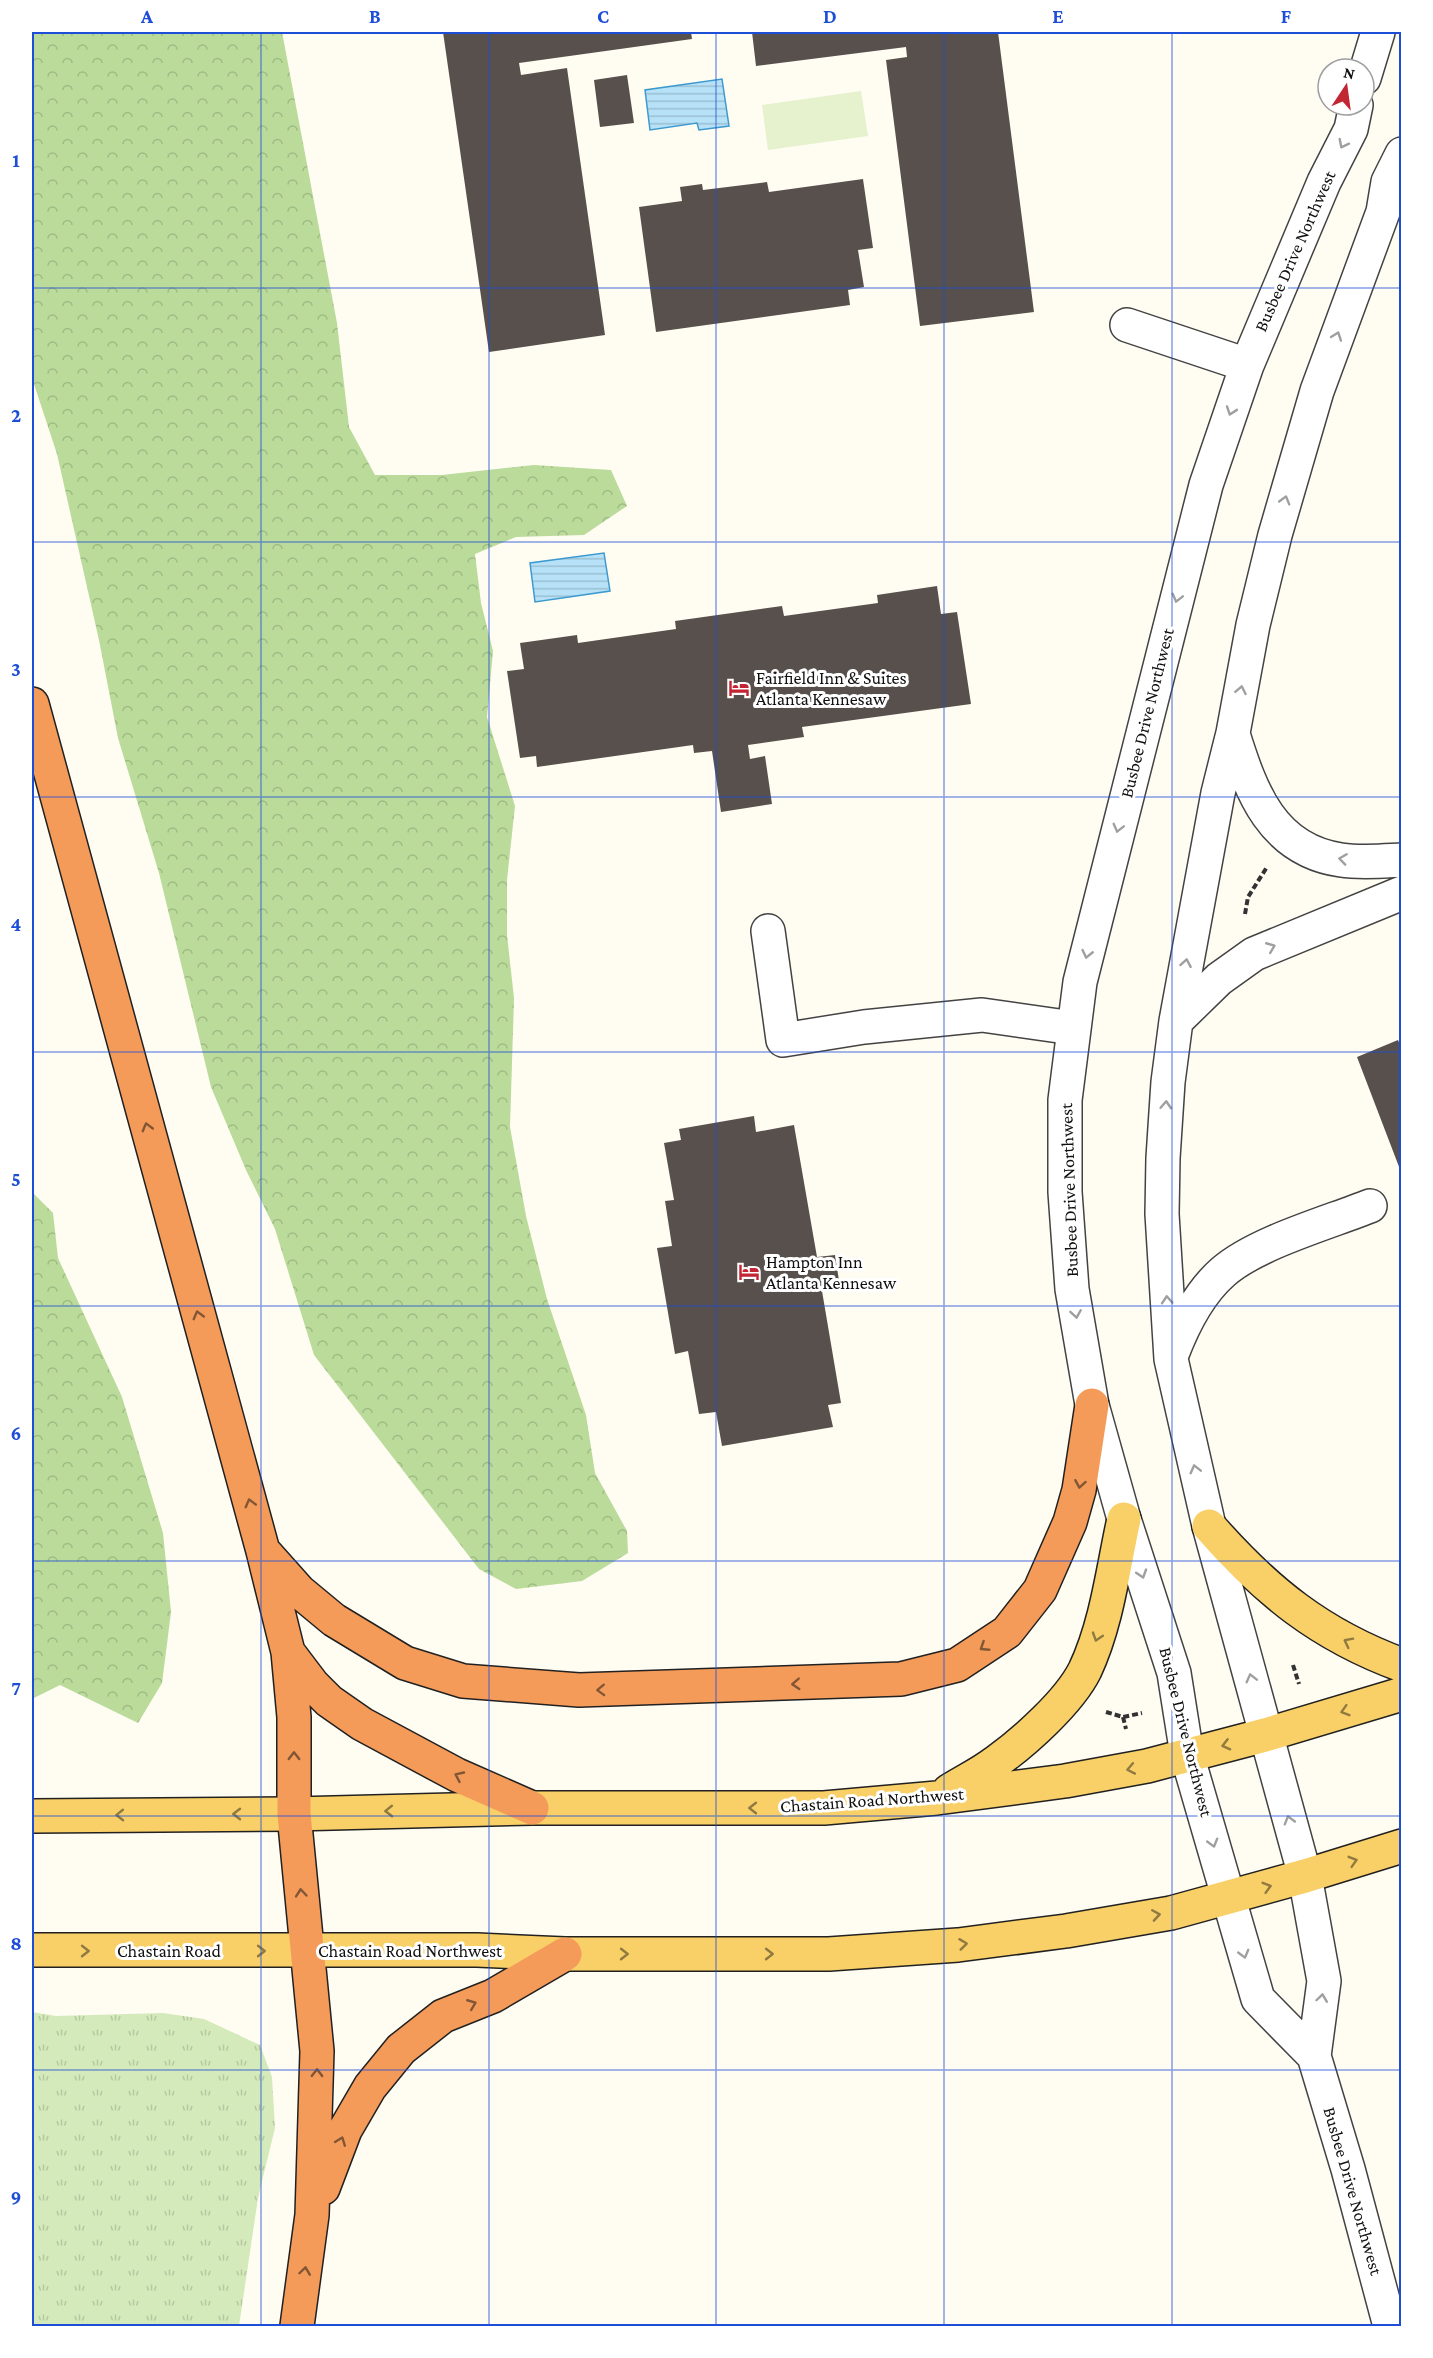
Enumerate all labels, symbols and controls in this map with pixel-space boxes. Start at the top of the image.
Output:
text: A [140,5,154,27]
text: B [369,5,381,27]
text: C [597,5,609,27]
text: D [823,5,837,27]
text: E [1052,5,1064,27]
text: F [1281,5,1292,27]
north arrow [1316,57,1376,117]
text: N [1342,63,1357,82]
one-way arrow [1339,138,1350,149]
text: 1 [12,149,20,171]
street label: Busbee Drive Northwest [1250,167,1340,335]
one-way arrow [1330,332,1343,342]
text: 2 [11,404,21,426]
one-way arrow [1226,405,1239,416]
one-way arrow [1278,495,1291,505]
one-way arrow [1172,592,1184,603]
street label: Busbee Drive Northwest [1116,625,1178,800]
text: 3 [11,658,21,680]
place label: Fairfield Inn & Suites Atlanta Kennesaw [756,668,907,709]
hotel icon: Fairfield Inn & Suites Atlanta Kennesaw [727,676,751,700]
one-way arrow [1234,685,1247,695]
one-way arrow [1113,822,1125,833]
one-way arrow [1339,854,1348,866]
text: 4 [11,913,22,935]
one-way arrow [1265,942,1276,954]
one-way arrow [1081,949,1094,959]
one-way arrow [1179,959,1192,969]
one-way arrow [1160,1101,1173,1110]
street label: Busbee Drive Northwest [1056,1102,1082,1277]
one-way arrow [142,1122,154,1132]
text: 5 [11,1168,21,1190]
place label: Hampton Inn Atlanta Kennesaw [766,1252,897,1293]
hotel icon: Hampton Inn Atlanta Kennesaw [737,1260,761,1284]
one-way arrow [1160,1296,1173,1305]
one-way arrow [193,1310,206,1320]
one-way arrow [1069,1310,1081,1319]
text: 6 [11,1422,21,1444]
one-way arrow [1190,1465,1203,1475]
one-way arrow [1074,1478,1087,1488]
one-way arrow [245,1498,257,1509]
one-way arrow [1135,1568,1147,1579]
one-way arrow [1092,1631,1104,1642]
one-way arrow [1343,1638,1354,1649]
one-way arrow [980,1640,990,1652]
street label: Busbee Drive Northwest [1155,1645,1217,1820]
one-way arrow [1245,1673,1258,1683]
text: 7 [11,1677,21,1699]
one-way arrow [792,1677,801,1690]
one-way arrow [597,1683,606,1696]
one-way arrow [1341,1704,1351,1716]
one-way arrow [1221,1737,1231,1750]
one-way arrow [288,1751,300,1760]
one-way arrow [1126,1762,1136,1775]
one-way arrow [454,1771,465,1783]
street label: Chastain Road Northwest [779,1784,966,1816]
one-way arrow [749,1802,758,1814]
one-way arrow [385,1805,394,1818]
one-way arrow [232,1808,241,1820]
one-way arrow [116,1809,125,1821]
one-way arrow [1284,1815,1296,1826]
one-way arrow [1206,1837,1218,1848]
one-way arrow [1347,1856,1358,1868]
one-way arrow [1262,1881,1272,1894]
one-way arrow [295,1888,308,1897]
one-way arrow [1151,1909,1161,1922]
text: 8 [10,1932,22,1954]
one-way arrow [959,1938,968,1951]
street label: Chastain Road [117,1941,222,1961]
street label: Chastain Road Northwest [318,1941,503,1961]
one-way arrow [81,1945,90,1957]
one-way arrow [256,1945,265,1957]
one-way arrow [619,1948,628,1960]
one-way arrow [764,1948,773,1960]
one-way arrow [1237,1948,1250,1958]
one-way arrow [1316,1994,1328,2003]
one-way arrow [466,1999,477,2011]
one-way arrow [311,2068,323,2077]
street label: Busbee Drive Northwest [1319,2105,1387,2278]
one-way arrow [334,2136,346,2147]
text: 9 [11,2186,21,2208]
one-way arrow [298,2266,310,2275]

